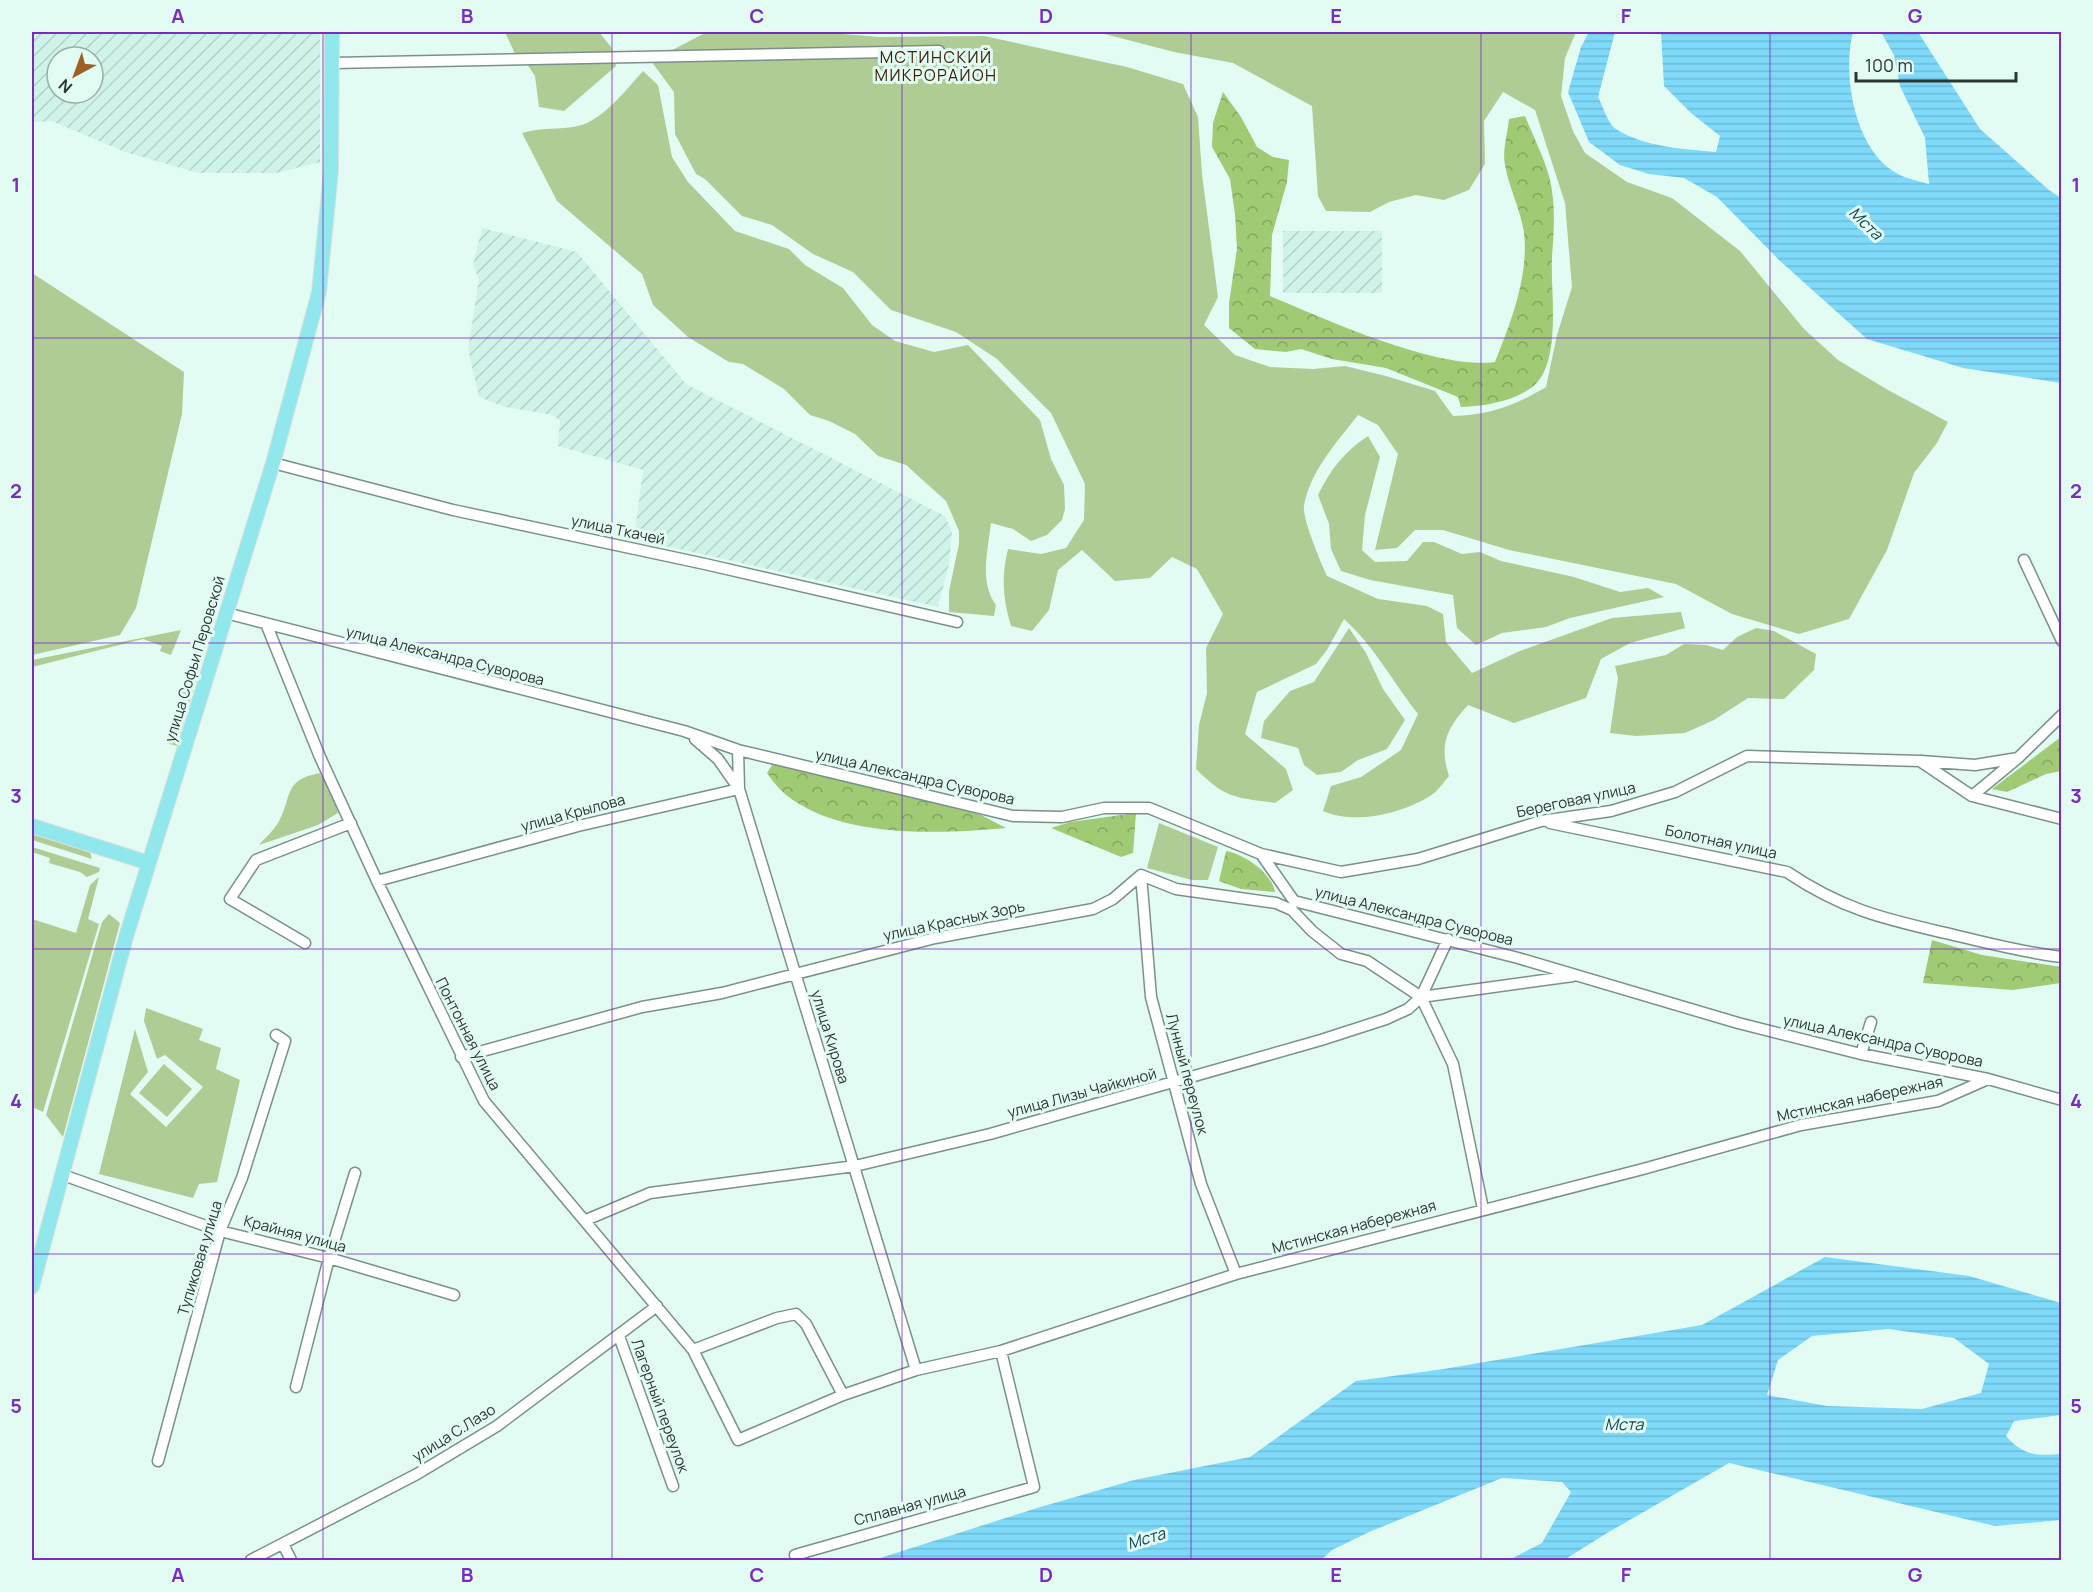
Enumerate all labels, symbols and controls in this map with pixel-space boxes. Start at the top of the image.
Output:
text: A [171,2,185,29]
text: B [461,2,474,29]
text: C [750,2,764,29]
text: D [1039,2,1053,29]
text: E [1330,2,1342,29]
text: F [1621,2,1632,29]
text: G [1908,2,1923,29]
north arrow [45,45,105,105]
scale bar [1856,45,2016,83]
district label: МСТИНСКИЙ МИКРОРАЙОН [874,46,998,86]
text: 100 m [1865,53,1913,77]
text: N [54,74,77,98]
text: 1 [12,171,20,198]
text: 1 [2072,171,2080,198]
water label: Мста [1844,202,1888,245]
text: 2 [10,477,22,504]
text: 2 [2070,477,2082,504]
street label: улица Ткачей [569,509,667,550]
street label: улица Софьи Перовской [159,573,230,745]
street label: улица Александра Суворова [344,621,547,690]
street label: улица Александра Суворова [813,743,1017,810]
street label: Береговая улица [1514,777,1637,822]
text: 3 [10,782,22,809]
text: 3 [2070,782,2082,809]
street label: улица Крылова [518,789,627,837]
street label: Болотная улица [1663,819,1779,864]
street label: улица Александра Суворова [1313,881,1516,950]
street label: улица Красных Зорь [881,895,1027,946]
street label: Понтонная улица [431,974,506,1094]
street label: улица Кирова [806,987,855,1086]
street label: улица Александра Суворова [1781,1009,1985,1072]
street label: Лунный переулок [1161,1011,1214,1138]
street label: улица Лизы Чайкиной [1005,1062,1159,1123]
street label: Мстинская набережная [1775,1071,1945,1126]
text: 4 [10,1087,22,1114]
text: 4 [2070,1087,2082,1114]
street label: Мстинская набережная [1269,1194,1438,1259]
street label: Тупиковая улица [172,1198,227,1318]
street label: Крайняя улица [241,1210,349,1257]
street label: Лагерный переулок [626,1336,695,1476]
text: 5 [10,1392,22,1419]
text: 5 [2070,1392,2082,1419]
street label: улица С.Лазо [408,1399,499,1467]
water label: Мста [1605,1413,1644,1435]
street label: Сплавная улица [852,1480,968,1531]
water label: Мста [1124,1521,1169,1554]
text: A [171,1561,185,1588]
text: B [461,1561,474,1588]
text: C [750,1561,764,1588]
text: D [1039,1561,1053,1588]
text: E [1330,1561,1342,1588]
text: F [1621,1561,1632,1588]
text: G [1908,1561,1923,1588]

